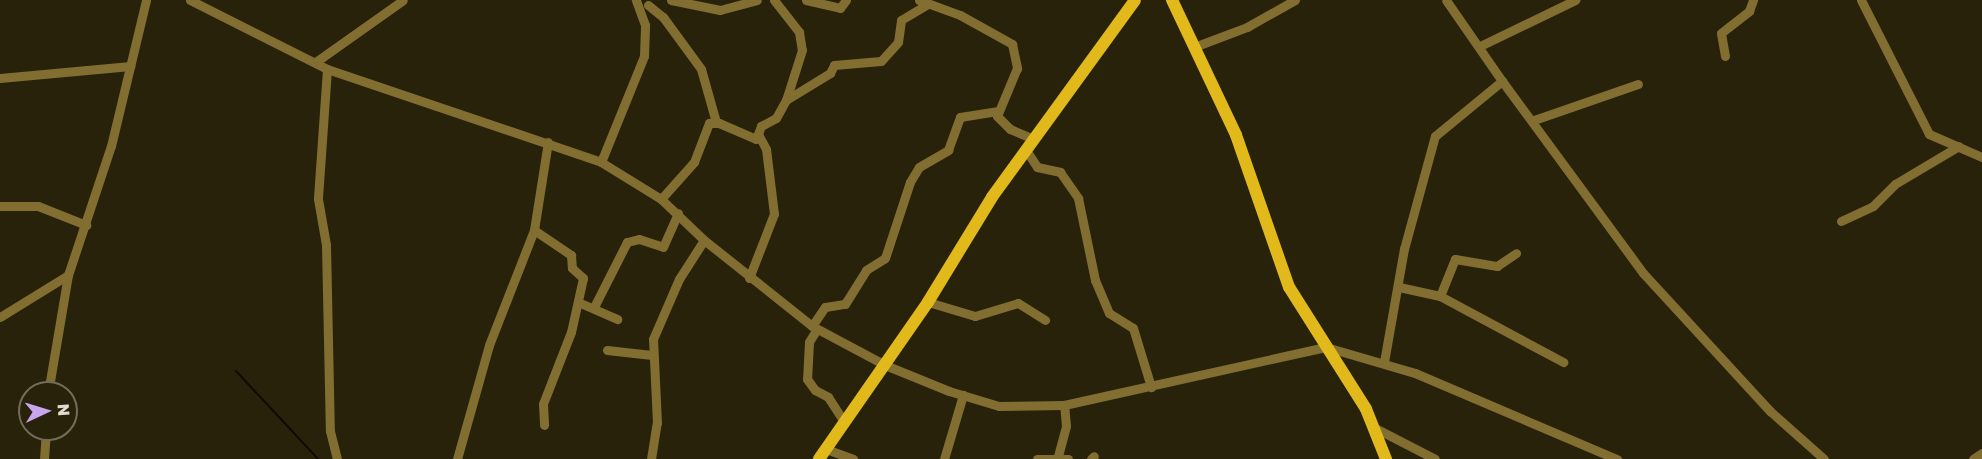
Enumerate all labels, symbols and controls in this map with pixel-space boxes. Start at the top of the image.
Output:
north arrow [18,381,78,441]
text: N [54,403,74,417]

